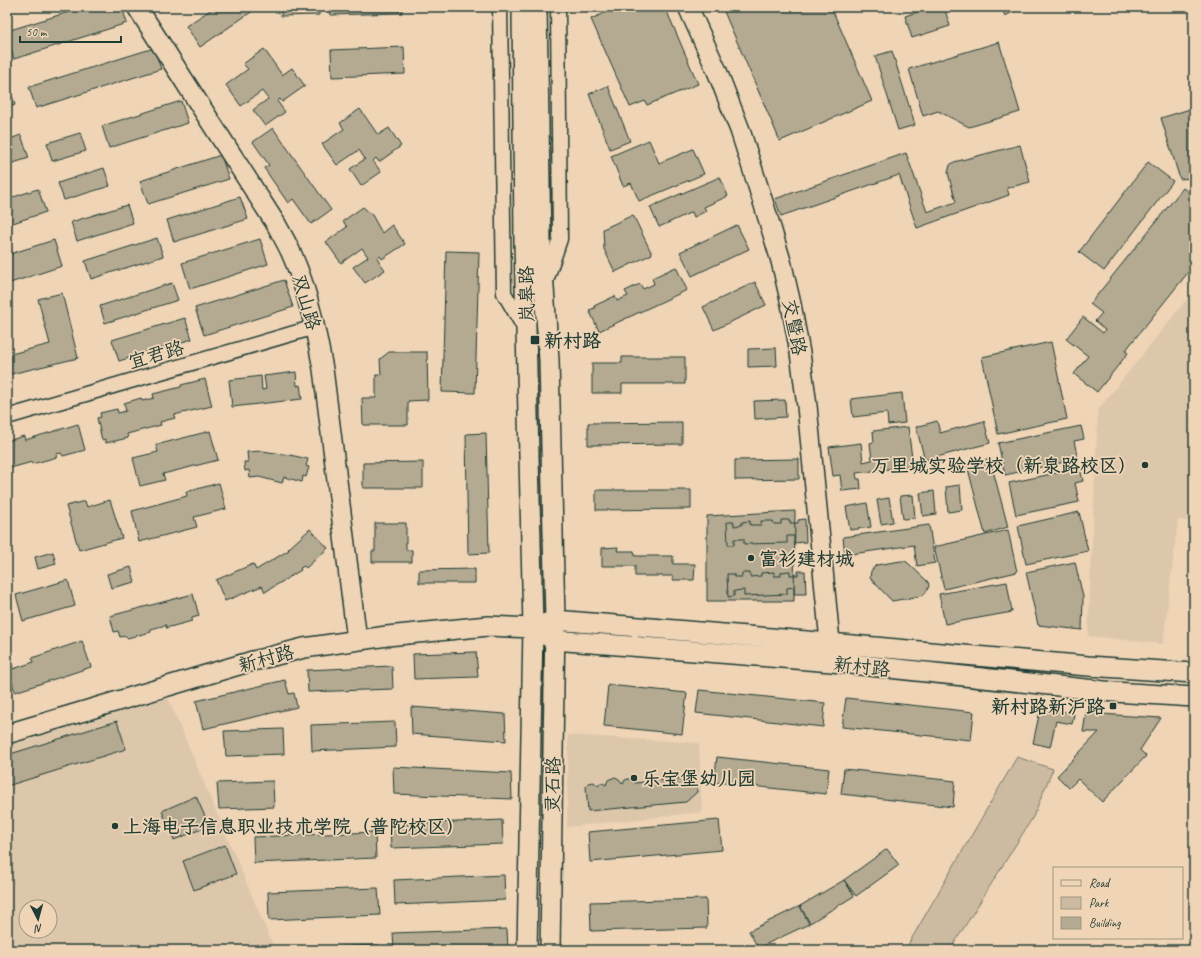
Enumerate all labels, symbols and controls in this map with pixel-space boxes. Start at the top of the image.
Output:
scale bar [20,18,121,44]
text: 50 m [26,24,48,40]
street label: 岚皋路 [515,265,539,323]
street label: 双山路 [287,272,325,333]
street label: 交暨路 [777,297,811,357]
place label: 新村路 [544,329,601,353]
marker: 新村路 [529,334,541,346]
street label: 宜君路 [126,336,187,374]
place label: 万里城实验学校（新泉路校区） [871,454,1137,478]
marker: 万里城实验学校（新泉路校区） [1140,460,1150,470]
place label: 富衫建材城 [759,547,854,571]
marker: 富衫建材城 [746,553,756,563]
street label: 新村路 [236,640,297,678]
street label: 新村路 [832,652,892,682]
place label: 新村路新沪路 [991,695,1105,719]
marker: 新村路新沪路 [1108,701,1118,711]
street label: 灵石路 [541,756,565,814]
place label: 乐宝堡幼儿园 [642,767,756,791]
marker: 乐宝堡幼儿园 [629,773,639,783]
place label: 上海电子信息职业技术学院（普陀校区） [123,815,465,839]
marker: 上海电子信息职业技术学院（普陀校区） [110,821,120,831]
legend [1053,867,1183,939]
text: Road [1089,875,1111,891]
text: Park [1089,895,1110,911]
north arrow [18,899,58,939]
text: Building [1089,915,1121,931]
text: N [33,922,43,936]

